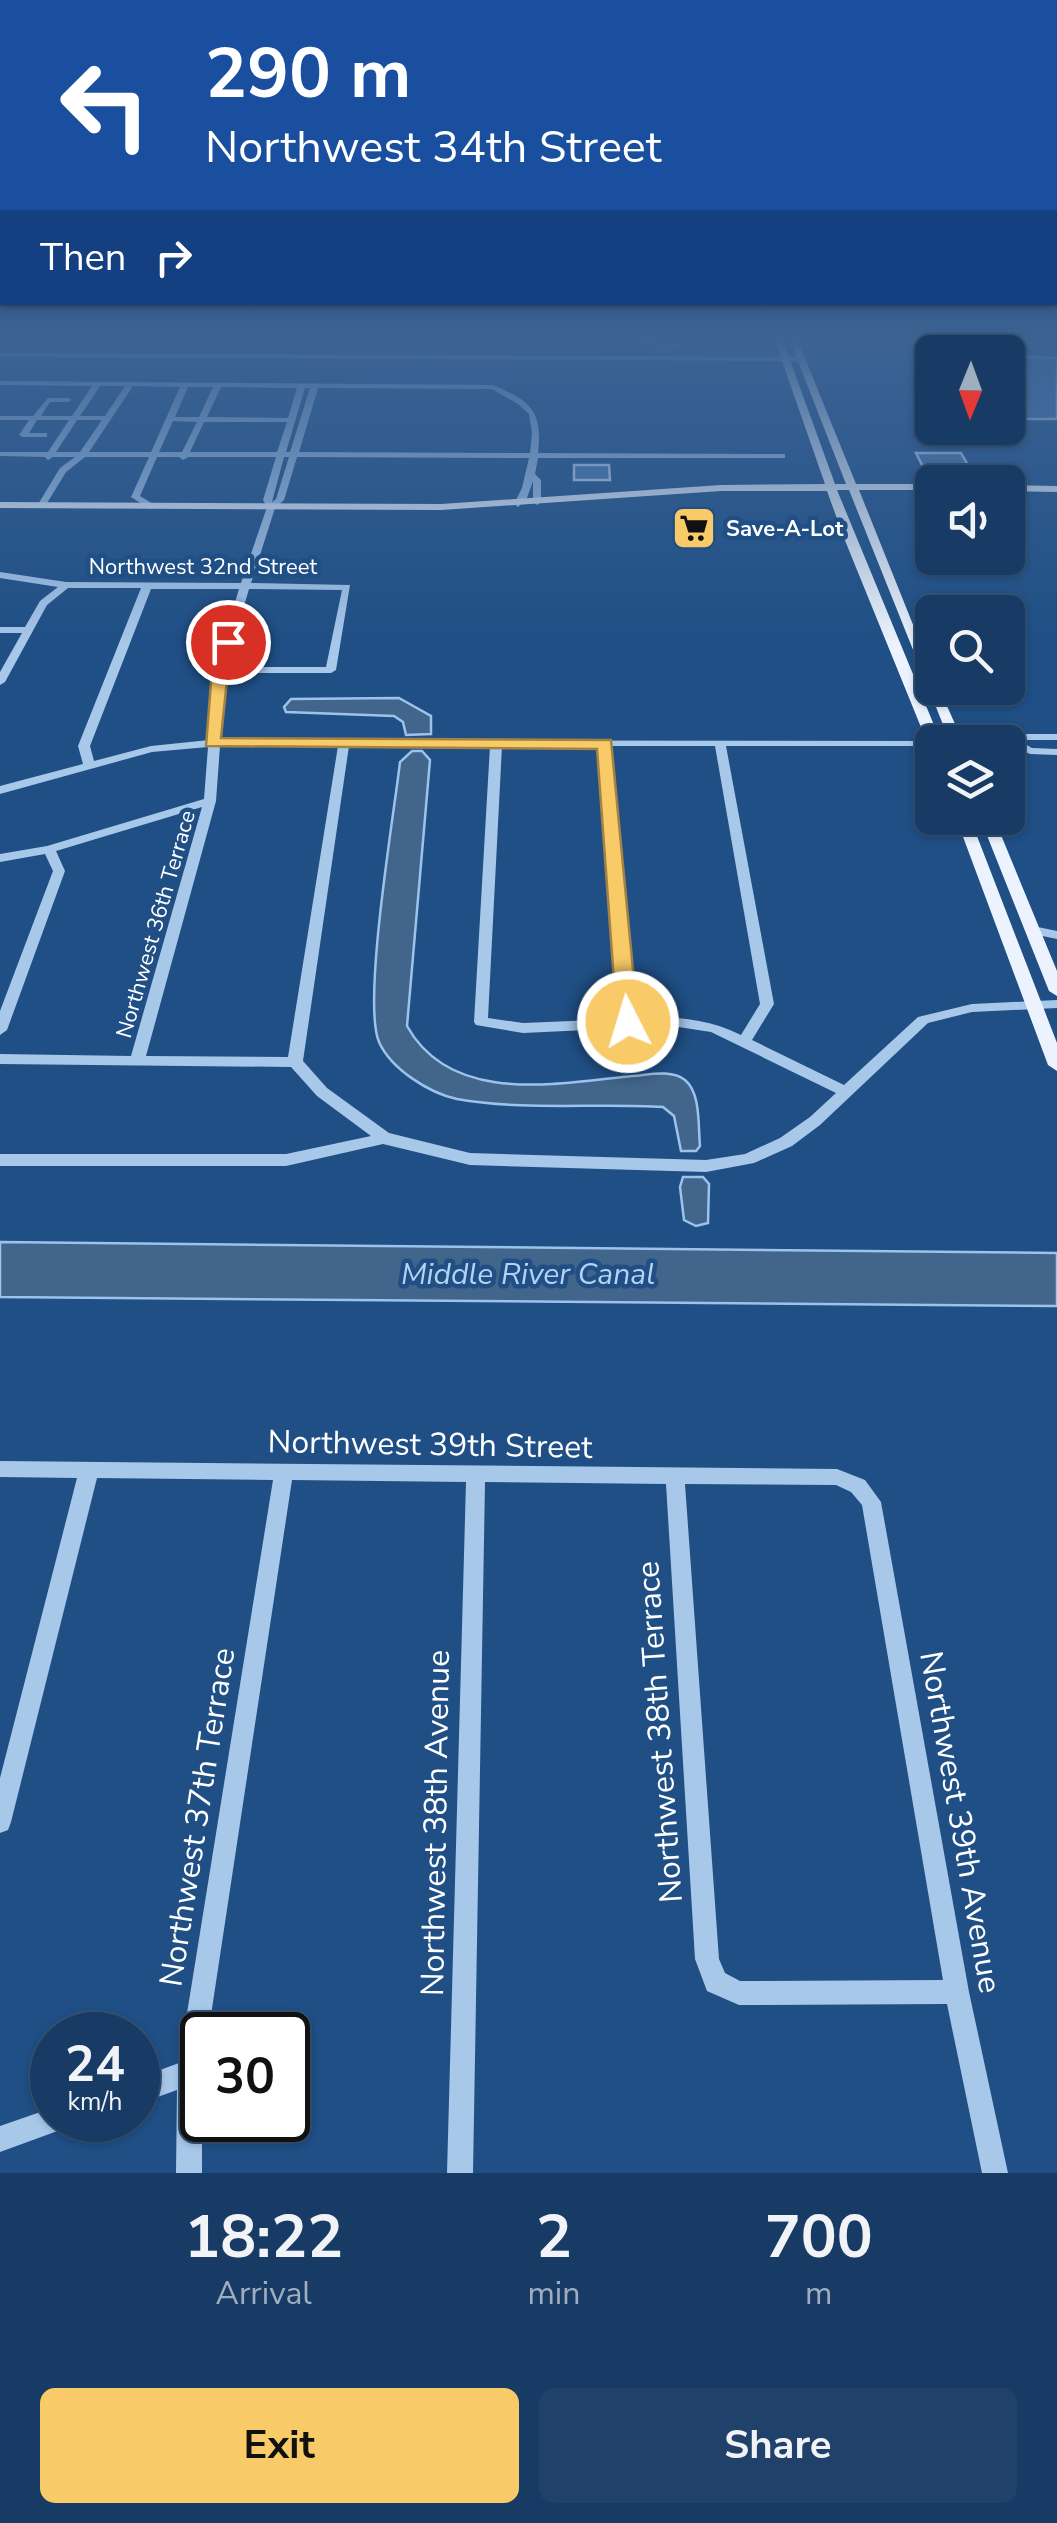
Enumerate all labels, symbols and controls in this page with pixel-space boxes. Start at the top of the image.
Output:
text: 290 m [205,26,411,122]
icon: left [40,40,170,170]
text: Northwest 34th Street [205,117,662,178]
icon: right [146,230,201,285]
text: Then [40,232,126,283]
north arrow [915,335,1025,445]
map controls [915,335,1025,835]
button: sound [915,465,1025,575]
supermarket icon: Save-A-Lot [671,505,717,551]
place label: Save-A-Lot [726,514,844,544]
street label: Northwest 32nd Street [89,552,317,582]
button: search [915,595,1025,705]
pin [186,600,271,685]
icon: arrive [201,615,256,670]
button: layers [915,725,1025,835]
street label: Northwest 36th Terrace [109,807,203,1042]
position arrow [576,970,680,1074]
water label: Middle River Canal [401,1254,655,1295]
street label: Northwest 39th Street [267,1420,593,1469]
street label: Northwest 38th Terrace [626,1560,693,1904]
street label: Northwest 37th Terrace [149,1645,246,1990]
street label: Northwest 39th Avenue [909,1648,1012,1996]
street label: Northwest 38th Avenue [411,1650,460,1996]
speed limit sign: 30 [180,2012,310,2142]
text: 24 [65,2030,125,2099]
text: km/h [67,2085,123,2119]
text: 18:22 [184,2196,343,2278]
text: 2 [536,2196,572,2278]
text: 700 [765,2196,873,2278]
text: Arrival [216,2272,312,2315]
text: min [527,2272,580,2315]
text: m [805,2272,832,2315]
button: Exit [40,2388,519,2503]
button: Share [539,2388,1017,2503]

